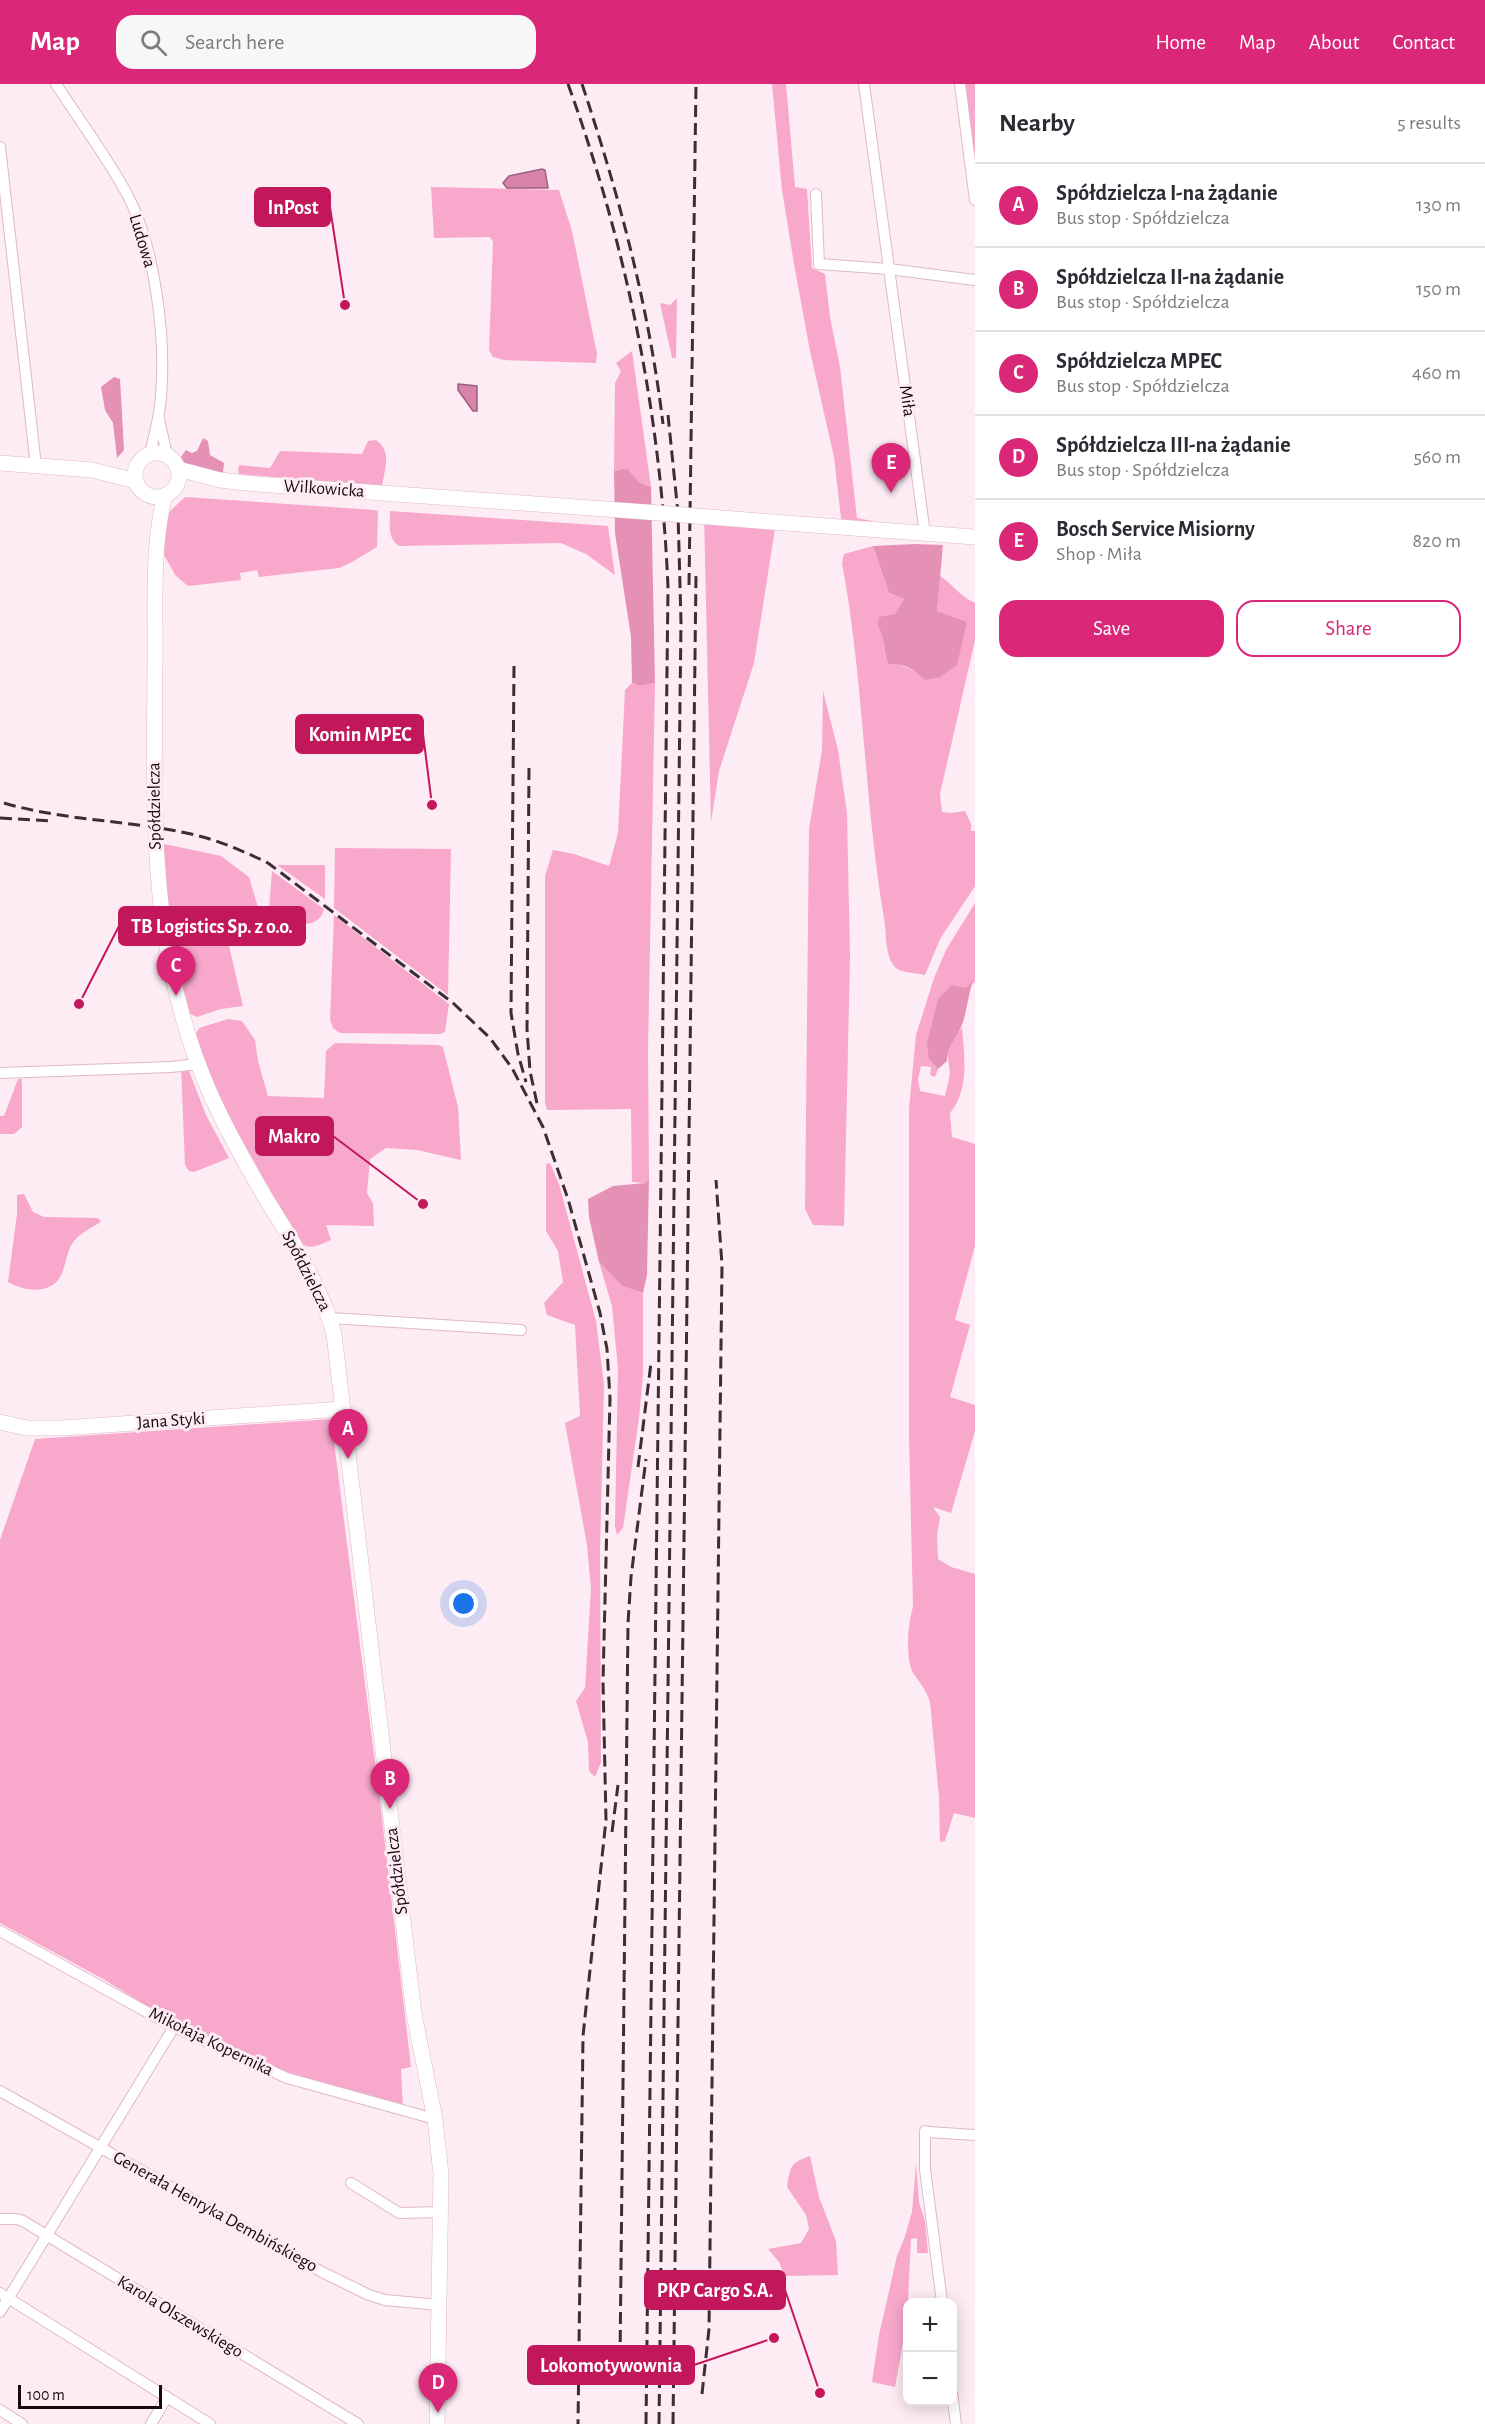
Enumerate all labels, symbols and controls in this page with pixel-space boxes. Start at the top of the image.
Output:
search box [116,15,536,69]
icon: search [137,26,170,59]
text: Map [30,28,80,56]
text: Search here [185,31,284,53]
text: Home [1155,32,1206,53]
text: Map [1239,32,1276,53]
text: About [1309,32,1359,53]
text: Contact [1392,32,1455,53]
text: Nearby [999,110,1075,136]
text: 5 results [1397,113,1461,133]
text: Spółdzielcza I-na żądanie [1056,182,1278,204]
callout: InPost [255,188,330,226]
text: A [1013,195,1025,215]
text: 130 m [1416,195,1461,215]
text: InPost [268,198,319,218]
text: Bus stop · Spółdzielcza [1056,208,1230,228]
street label: Ludowa [125,212,159,270]
text: Spółdzielcza II-na żądanie [1056,266,1284,288]
text: B [1013,279,1024,299]
text: 150 m [1416,279,1461,299]
text: Bus stop · Spółdzielcza [1056,292,1230,312]
text: Spółdzielcza MPEC [1056,350,1222,372]
text: C [1013,363,1024,383]
text: 460 m [1412,363,1461,383]
text: Bus stop · Spółdzielcza [1056,376,1230,396]
street label: Miła [896,384,918,418]
text: Spółdzielcza III-na żądanie [1056,434,1291,456]
pin: E [872,444,910,493]
text: D [1012,447,1025,467]
text: 560 m [1413,447,1461,467]
text: Bus stop · Spółdzielcza [1056,460,1230,480]
street label: Wilkowicka [283,477,365,501]
text: Bosch Service Misiorny [1056,518,1255,540]
text: E [1013,531,1024,551]
text: 820 m [1413,531,1461,551]
text: Shop · Miła [1056,544,1142,564]
button: Save [999,600,1224,657]
button: Share [1236,600,1461,657]
callout: Komin MPEC [296,715,423,753]
text: Komin MPEC [308,725,412,745]
street label: Spółdzielcza [145,762,165,850]
callout: TB Logistics Sp. z o.o. [119,907,305,945]
text: TB Logistics Sp. z o.o. [131,917,293,937]
pin: C [156,946,195,996]
callout: Makro [256,1117,333,1155]
text: Makro [268,1127,320,1147]
street label: Spółdzielcza [278,1228,334,1314]
street label: Jana Styki [136,1410,206,1432]
pin: A [328,1410,368,1459]
your location [449,1589,478,1618]
pin: B [370,1760,410,1809]
street label: Spółdzielcza [383,1826,411,1916]
street label: Mikołaja Kopernika [146,2004,276,2080]
street label: Generała Henryka Dembińskiego [110,2148,320,2276]
callout: PKP Cargo S.A. [645,2271,785,2309]
street label: Karola Olszewskiego [114,2272,246,2362]
text: PKP Cargo S.A. [657,2281,773,2301]
map controls [903,2298,957,2406]
button: + [903,2298,957,2352]
callout: Lokomotywownia [528,2346,694,2384]
button: − [903,2352,957,2406]
text: Lokomotywownia [540,2356,682,2376]
pin: D [418,2364,458,2413]
scale bar [18,2382,162,2410]
text: 100 m [27,2387,65,2403]

